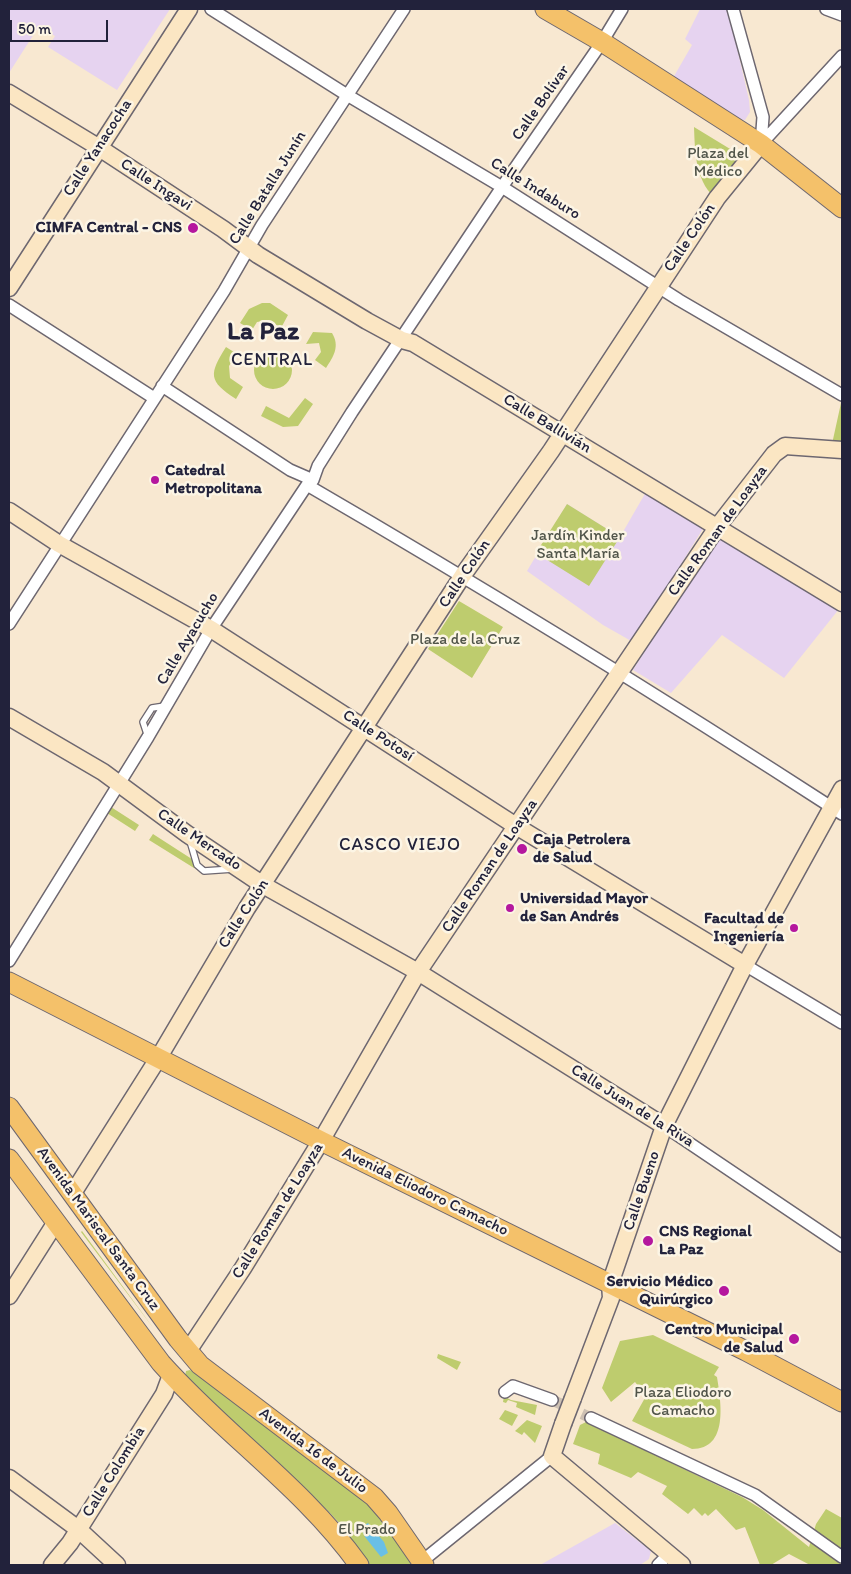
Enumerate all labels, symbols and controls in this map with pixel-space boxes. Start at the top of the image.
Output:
scale bar [12,10,110,42]
text: 50 m [18,20,51,38]
street label: Calle Bolívar [508,62,574,144]
street label: Calle Yanacocha [59,96,137,200]
street label: Calle Batalla Junín [225,128,311,248]
park label: Plaza del Médico [687,144,749,182]
street label: Calle Indaburo [487,154,583,224]
street label: Calle Ingavi [116,155,196,215]
street label: Calle Colón [660,200,720,276]
place label: CIMFA Central - CNS [35,218,182,238]
marker: CIMFA Central - CNS [186,221,200,235]
district label: La Paz [227,316,299,348]
district label: CENTRAL [230,349,314,371]
street label: Calle Ballivián [499,390,595,458]
place label: Catedral Metropolitana [165,461,262,499]
street label: Calle Roman de Loayza [664,462,772,600]
marker: Catedral Metropolitana [149,474,161,486]
park label: Jardín Kinder Santa María [531,526,625,564]
street label: Calle Colón [435,536,495,612]
street label: Calle Ayacucho [153,589,223,689]
park label: Plaza de la Cruz [410,630,520,650]
street label: Calle Potosí [339,706,417,766]
street label: Calle Roman de Loayza [438,795,542,937]
street label: Calle Mercado [153,805,245,875]
place label: Caja Petrolera de Salud [533,830,630,868]
district label: CASCO VIEJO [338,834,462,856]
marker: Caja Petrolera de Salud [515,842,529,856]
street label: Calle Colón [215,876,273,952]
place label: Universidad Mayor de San Andrés [520,889,648,927]
marker: Universidad Mayor de San Andrés [504,902,516,914]
place label: Facultad de Ingeniería [704,909,784,947]
marker: Facultad de Ingeniería [788,922,800,934]
street label: Calle Juan de la Riva [567,1060,697,1152]
street label: Calle Roman de Loayza [228,1139,328,1283]
street label: Avenida Eliodoro Camacho [339,1143,511,1241]
street label: Avenida Mariscal Santa Cruz [32,1144,164,1314]
street label: Calle Bueno [619,1149,665,1233]
place label: CNS Regional La Paz [659,1222,752,1260]
marker: CNS Regional La Paz [641,1234,655,1248]
place label: Servicio Médico Quirúrgico [607,1272,713,1310]
marker: Servicio Médico Quirúrgico [717,1284,731,1298]
place label: Centro Municipal de Salud [665,1320,783,1358]
marker: Centro Municipal de Salud [787,1332,801,1346]
park label: Plaza Eliodoro Camacho [634,1383,732,1421]
street label: Avenida 16 de Julio [255,1404,371,1498]
street label: Calle Colombia [78,1423,150,1521]
park label: El Prado [338,1520,396,1540]

